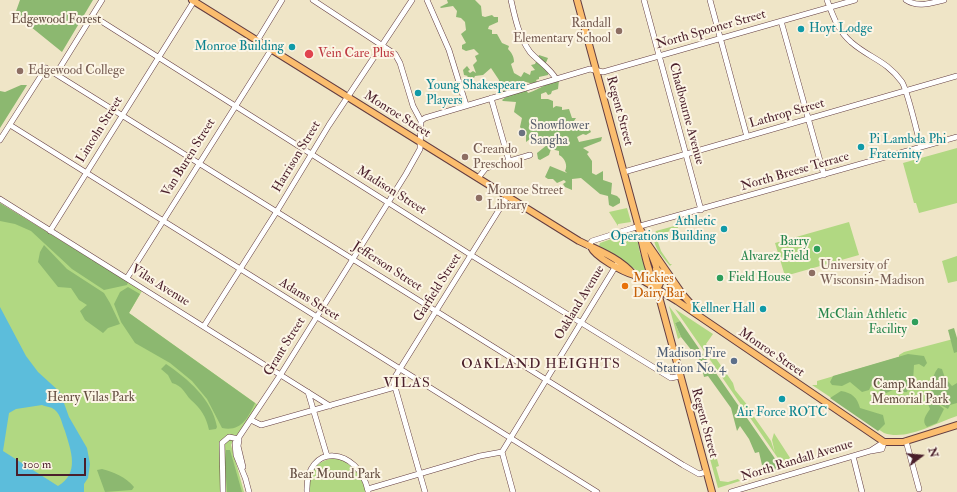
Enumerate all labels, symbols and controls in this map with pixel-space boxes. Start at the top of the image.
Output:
street label: North Spooner Street [654,7,768,53]
park label: Edgewood Forest [11,12,101,28]
place label: Randall Elementary School [513,16,611,47]
place label: Hoyt Lodge [809,21,872,37]
marker: Hoyt Lodge [796,24,806,34]
marker: Randall Elementary School [614,26,624,36]
place label: Monroe Building [195,39,284,55]
marker: Monroe Building [287,42,297,52]
place label: Vein Care Plus [318,46,394,62]
marker: Vein Care Plus [303,48,315,60]
street label: Chadbourne Avenue [665,61,707,167]
place label: Edgewood College [28,63,125,79]
marker: Edgewood College [15,66,25,76]
street label: Regent Street [602,75,636,147]
place label: Young Shakespeare Players [426,78,525,109]
street label: Monroe Street [361,88,433,142]
marker: Young Shakespeare Players [413,88,423,98]
street label: Lincoln Street [74,94,126,166]
street label: Lathrop Street [748,96,826,132]
street label: Van Buren Street [159,116,219,200]
street label: Harrison Street [270,118,324,196]
place label: Snowflower Sangha [530,118,589,149]
marker: Snowflower Sangha [517,128,527,138]
place label: Pi Lambda Phi Fraternity [869,132,946,163]
place label: Creando Preschool [473,142,523,173]
marker: Pi Lambda Phi Fraternity [856,142,866,152]
street label: North Breese Terrace [739,149,851,195]
marker: Creando Preschool [460,152,470,162]
street label: Madison Street [353,163,429,219]
place label: Monroe Street Library [487,183,563,214]
marker: Monroe Street Library [474,193,484,203]
place label: Athletic Operations Building [611,214,716,245]
marker: Athletic Operations Building [719,224,729,234]
place label: Barry Alvarez Field [741,234,809,265]
street label: Jefferson Street [349,239,425,295]
marker: Barry Alvarez Field [812,244,822,254]
street label: Garfield Street [411,251,465,325]
place label: University of Wisconsin-Madison [820,258,925,289]
street label: Vilas Avenue [128,262,192,310]
street label: Oakland Avenue [552,263,608,343]
marker: University of Wisconsin-Madison [807,268,817,278]
place label: Field House [728,270,791,286]
place label: Mickies Dairy Bar [633,271,684,302]
marker: Field House [715,273,725,283]
street label: Adams Street [276,275,342,325]
marker: Mickies Dairy Bar [620,281,630,291]
place label: Kellner Hall [692,301,755,317]
marker: Kellner Hall [758,304,768,314]
place label: McClain Athletic Facility [817,307,907,338]
street label: Grant Street [261,315,309,379]
marker: McClain Athletic Facility [910,317,920,327]
street label: Monroe Street [735,325,807,381]
place label: Madison Fire Station No. 4 [656,346,726,377]
marker: Madison Fire Station No. 4 [729,356,739,366]
district label: OAKLAND HEIGHTS [461,357,621,373]
district label: VILAS [383,376,431,392]
park label: Camp Randall Memorial Park [871,377,949,408]
street label: Regent Street [687,387,721,459]
park label: Henry Vilas Park [47,390,135,406]
marker: Air Force ROTC [777,394,787,404]
place label: Air Force ROTC [737,405,827,421]
north arrow [901,436,941,476]
street label: North Randall Avenue [739,437,855,485]
text: N [925,446,941,459]
scale bar [18,450,88,476]
text: 100 m [23,457,51,472]
park label: Bear Mound Park [289,467,381,483]

